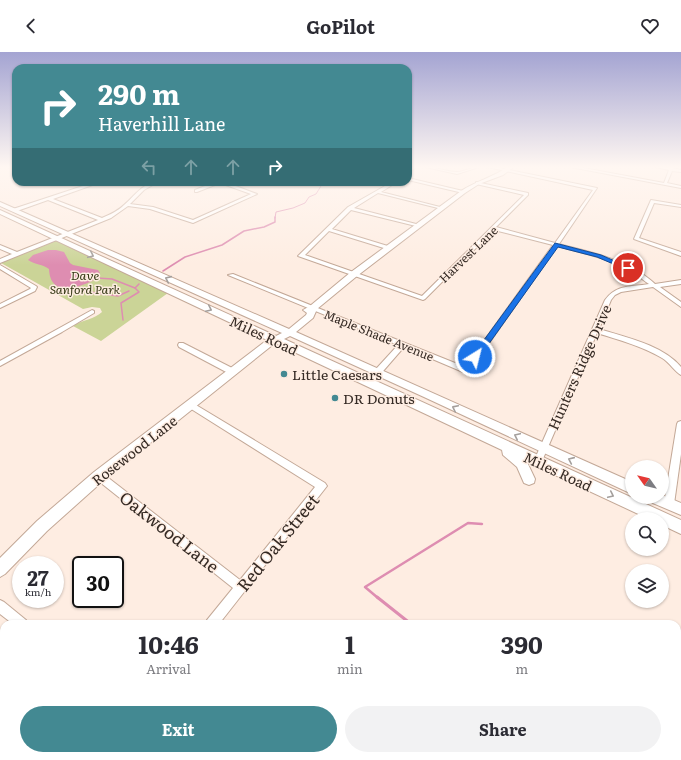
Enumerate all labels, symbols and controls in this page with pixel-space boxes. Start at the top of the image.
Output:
text: GoPilot [306,13,375,40]
icon: back [20,15,42,37]
icon: heart [639,15,661,37]
text: 290 m [98,72,180,114]
icon: right [32,80,84,132]
text: Haverhill Lane [98,110,225,137]
icon: left [138,156,160,178]
icon: ahead [180,156,202,178]
icon: ahead [222,156,244,178]
icon: right [264,156,286,178]
street label: Harvest Lane [435,221,501,287]
one-way arrow [86,250,94,258]
pin [611,251,645,285]
icon: arrive [617,257,639,279]
park label: Dave Sanford Park [50,266,121,298]
one-way arrow [165,276,173,284]
street label: Hunters Ridge Drive [542,301,616,433]
one-way arrow [204,304,212,312]
street label: Maple Shade Avenue [321,305,437,365]
street label: Miles Road [227,310,302,360]
position arrow [454,336,496,378]
place label: Little Caesars [292,364,382,384]
marker: Little Caesars [279,369,289,379]
place label: DR Donuts [343,388,415,408]
marker: DR Donuts [330,393,340,403]
one-way arrow [452,405,460,413]
street label: Rosewood Lane [87,410,181,490]
one-way arrow [514,433,521,441]
street label: Miles Road [521,446,596,496]
one-way arrow [567,457,575,465]
north arrow [625,460,669,504]
map controls [625,460,669,608]
street label: Oakwood Lane [115,484,225,578]
street label: Red Oak Street [230,488,324,596]
one-way arrow [607,490,615,498]
button: search [625,512,669,556]
speed limit sign: 30 [72,556,124,608]
text: 27 [27,562,49,592]
button: layers [625,564,669,608]
text: km/h [25,584,51,599]
text: 10:46 [138,626,199,661]
text: 1 [345,626,355,661]
text: 390 [501,626,543,661]
text: Arrival [146,659,191,678]
text: min [337,659,363,678]
text: m [516,659,528,678]
button: Exit [20,706,337,752]
button: Share [345,706,661,752]

